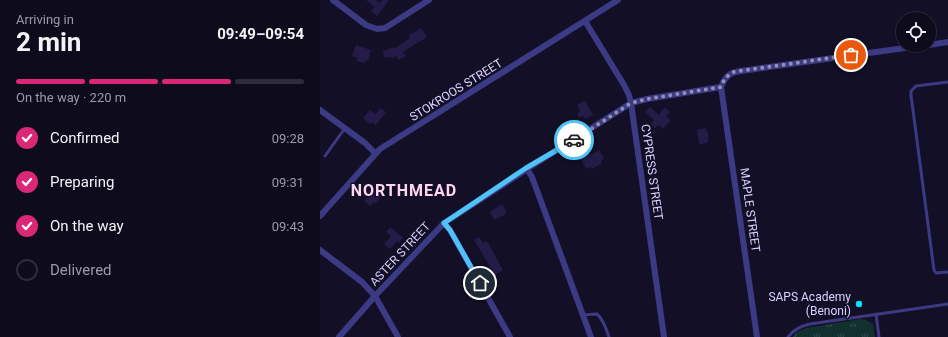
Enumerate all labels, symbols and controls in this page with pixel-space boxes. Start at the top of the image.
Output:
text: Arriving in [16,12,74,27]
map controls [896,12,936,52]
button: locate [896,12,936,52]
text: 09:49–09:54 [217,25,304,43]
text: 2 min [16,27,81,57]
pin [834,38,868,72]
icon: bag [840,44,862,66]
street label: STOKROOS STREET [407,56,505,124]
text: On the way · 220 m [16,90,126,105]
courier [554,120,594,160]
street label: CYPRESS STREET [638,123,666,221]
icon: check [16,127,38,149]
text: Confirmed [50,129,120,147]
icon: car [563,129,585,151]
text: 09:28 [272,131,304,146]
street label: MAPLE STREET [737,167,763,253]
icon: check [16,171,38,193]
text: Preparing [50,173,114,191]
text: 09:31 [272,175,304,190]
district label: NORTHMEAD [351,181,457,200]
icon: check [16,215,38,237]
text: On the way [50,217,124,235]
text: 09:43 [272,219,304,234]
street label: ASTER STREET [367,219,433,289]
text: Delivered [50,261,112,279]
pin [463,266,497,300]
icon: home [469,272,491,294]
place label: SAPS Academy (Benoni) [768,290,851,318]
marker: SAPS Academy (Benoni) [854,299,864,309]

